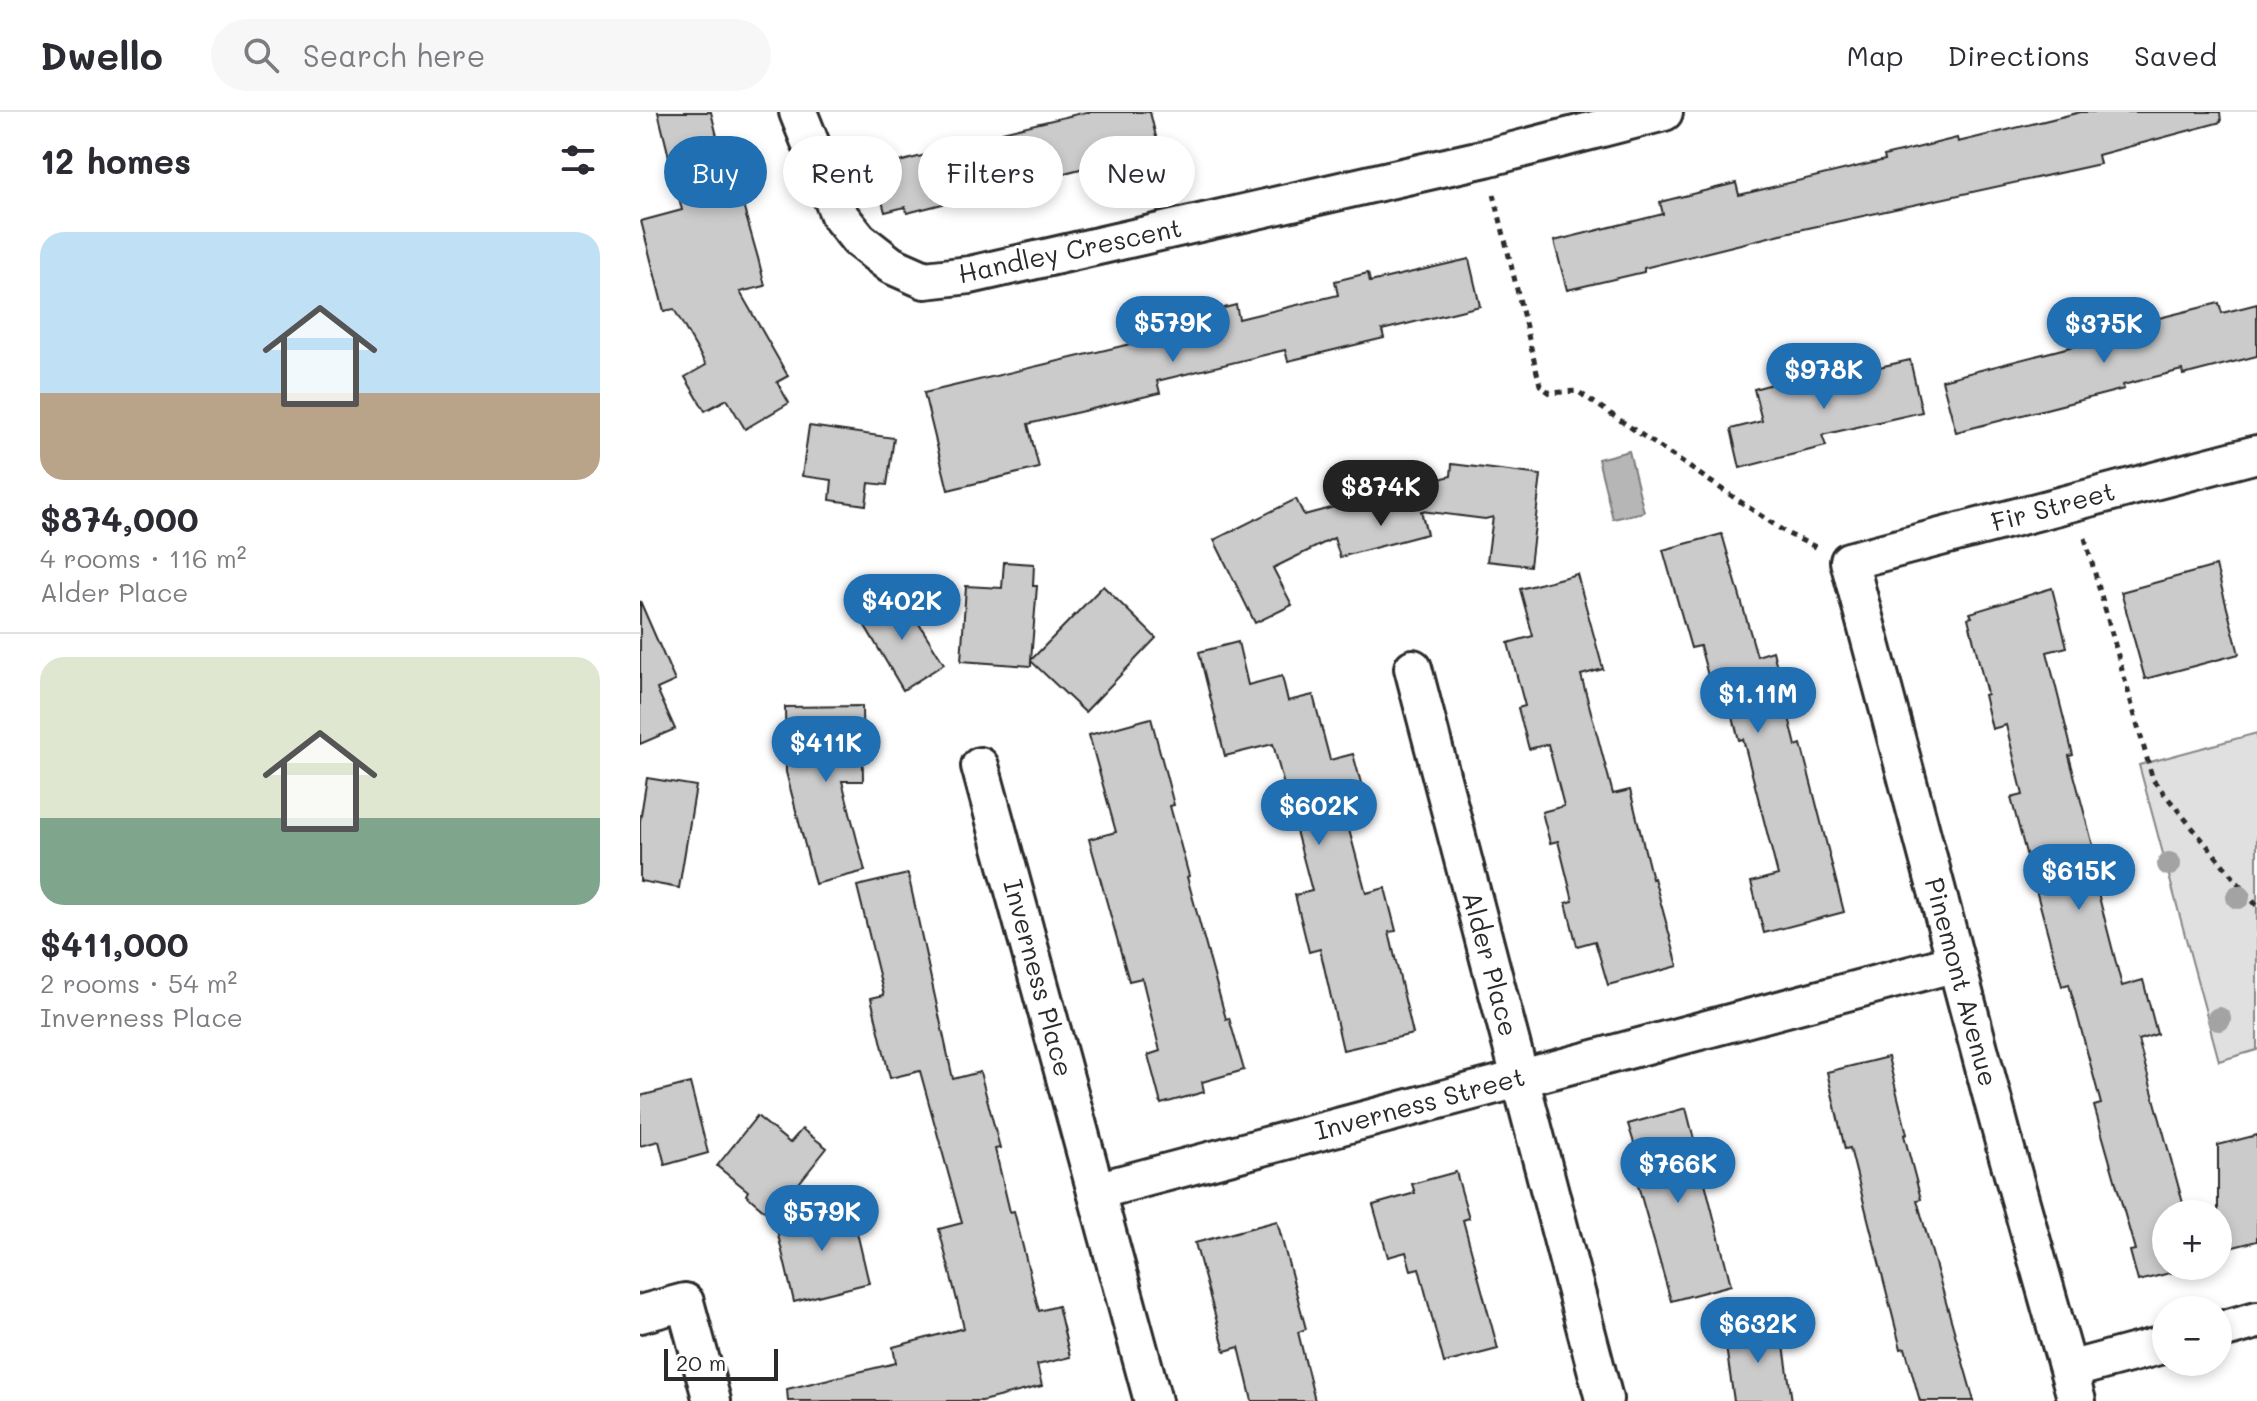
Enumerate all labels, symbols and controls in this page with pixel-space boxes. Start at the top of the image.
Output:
search box [211,19,771,91]
text: Dwello [40,30,163,80]
icon: search [239,33,283,77]
text: Search here [303,35,485,75]
text: Map [1847,37,1904,73]
text: Directions [1948,37,2090,73]
text: Saved [2134,37,2217,73]
chip: Buy [664,136,767,208]
chip: Rent [783,136,902,208]
chip: Filters [918,136,1063,208]
chip: New [1079,136,1195,208]
text: 12 homes [40,138,191,183]
icon: filters [556,138,600,182]
street label: Handley Crescent [955,210,1185,290]
icon: home [248,284,392,428]
pin: $579K [1117,296,1229,364]
pin: $375K [2048,297,2160,365]
text: $579K [1134,305,1212,339]
text: $375K [2065,306,2143,340]
pin: $978K [1768,343,1880,411]
text: $978K [1784,352,1864,386]
pin: $874K [1325,460,1437,528]
text: $874K [1341,469,1421,503]
street label: Fir Street [1987,473,2118,539]
text: $874,000 [40,496,199,541]
text: 4 rooms · 116 m² [40,541,247,575]
pin: $402K [846,574,958,642]
text: Alder Place [40,575,188,609]
text: $402K [862,583,942,617]
pin: $1.11M [1693,667,1823,735]
text: $1.11M [1718,676,1798,710]
icon: home [248,709,392,853]
pin: $411K [770,716,882,784]
text: $411K [790,725,862,759]
pin: $602K [1263,779,1375,847]
text: $602K [1279,788,1359,822]
pin: $615K [2023,844,2135,912]
text: $615K [2041,853,2117,887]
street label: Pinemont Avenue [1918,874,2006,1090]
street label: Inverness Place [996,875,1082,1080]
street label: Alder Place [1455,888,1527,1040]
text: $411,000 [40,921,189,966]
text: 2 rooms · 54 m² [40,966,237,1000]
text: Inverness Place [40,1000,243,1034]
street label: Inverness Street [1311,1059,1528,1147]
pin: $766K [1622,1137,1734,1205]
text: $766K [1638,1146,1718,1180]
pin: $579K [766,1185,878,1253]
text: $579K [783,1194,861,1228]
map controls [2152,1200,2232,1376]
button: + [2152,1200,2232,1280]
button: − [2152,1296,2232,1376]
pin: $632K [1702,1297,1814,1365]
text: $632K [1718,1306,1798,1340]
scale bar [664,1345,778,1381]
text: 20 m [676,1348,726,1377]

